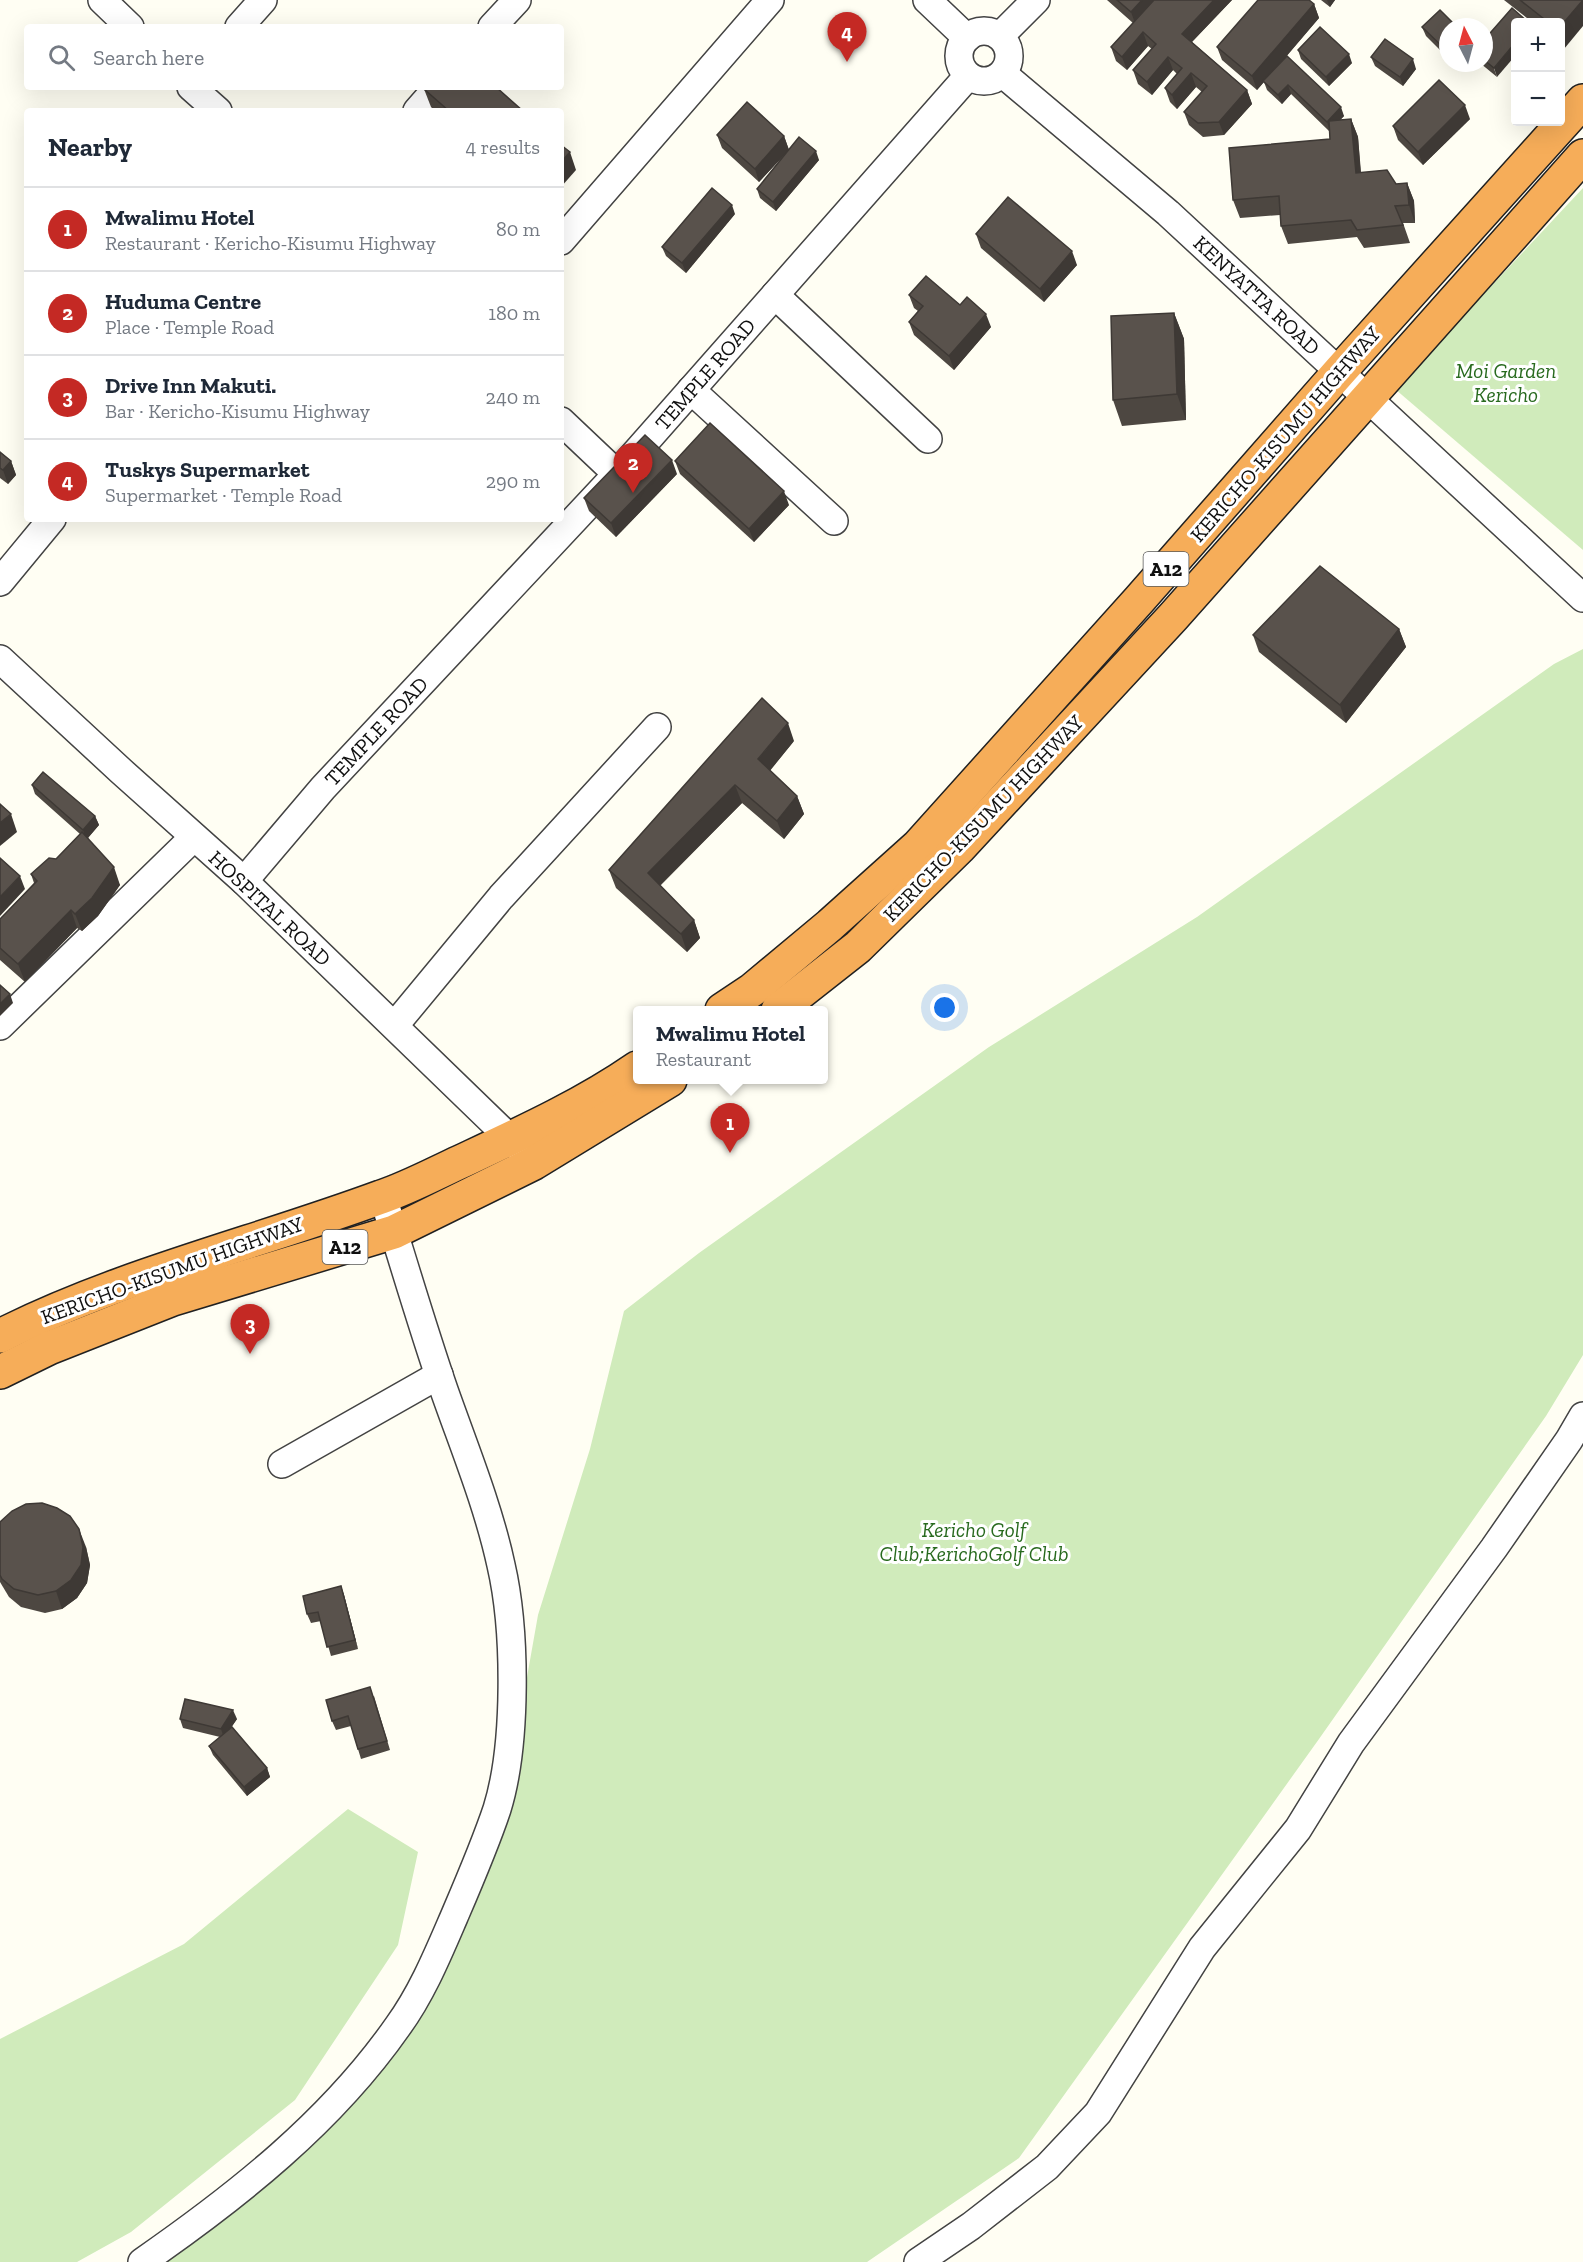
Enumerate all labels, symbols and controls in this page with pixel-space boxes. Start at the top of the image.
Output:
pin: 4 [828,13,866,62]
north arrow [1439,18,1493,72]
map controls [1511,18,1565,126]
button: + [1511,18,1565,72]
search box [24,24,564,90]
icon: search [45,41,78,74]
text: Search here [93,44,204,71]
button: − [1511,72,1565,126]
text: Nearby [48,131,132,163]
text: 4 results [465,135,540,159]
text: Mwalimu Hotel [105,204,255,231]
text: 1 [63,217,72,241]
text: 80 m [496,217,540,241]
street label: KENYATTA ROAD [1189,230,1325,360]
text: Restaurant · Kericho-Kisumu Highway [105,231,436,255]
text: Huduma Centre [105,288,261,315]
text: 2 [62,301,73,325]
text: 180 m [488,301,540,325]
street label: TEMPLE ROAD [650,313,760,435]
text: Place · Temple Road [105,315,274,339]
street label: KERICHO-KISUMU HIGHWAY [1185,321,1386,547]
park label: Moi Garden Kericho [1456,358,1556,407]
text: Drive Inn Makuti. [105,372,276,399]
text: 3 [62,385,73,409]
text: 240 m [486,385,540,409]
text: Bar · Kericho-Kisumu Highway [105,399,370,423]
pin: 2 [614,444,652,493]
text: Tuskys Supermarket [105,456,309,483]
text: 4 [62,469,73,493]
text: 290 m [486,469,540,493]
text: Supermarket · Temple Road [105,483,342,507]
road number: A12 [1144,552,1188,586]
street label: TEMPLE ROAD [319,671,433,791]
street label: KERICHO-KISUMU HIGHWAY [878,709,1088,926]
street label: HOSPITAL ROAD [204,845,336,971]
your location [930,993,959,1022]
popup [633,1006,828,1084]
text: Mwalimu Hotel [656,1020,805,1047]
text: Restaurant [656,1047,751,1071]
pin: 1 [710,1104,750,1153]
street label: KERICHO-KISUMU HIGHWAY [37,1211,307,1329]
road number: A12 [322,1230,368,1264]
pin: 3 [230,1304,270,1354]
park label: Kericho Golf Club;KerichoGolf Club [879,1517,1069,1566]

